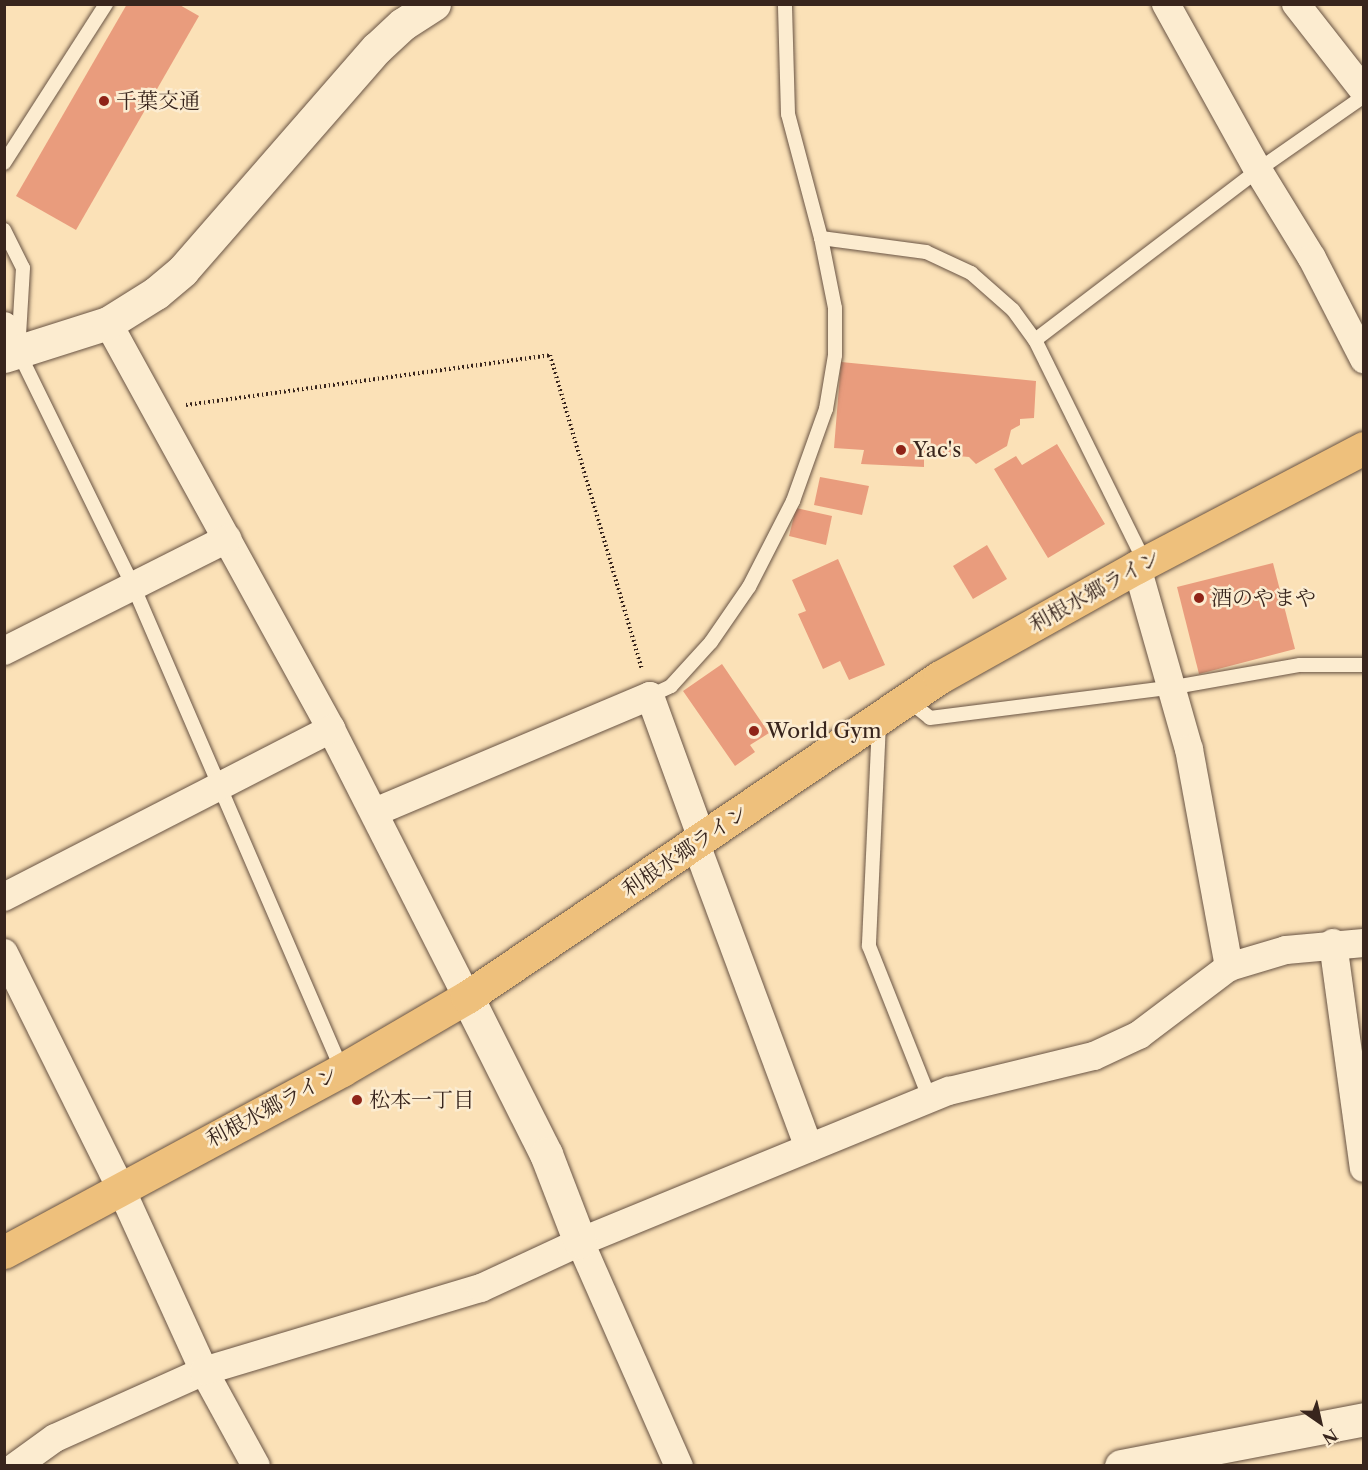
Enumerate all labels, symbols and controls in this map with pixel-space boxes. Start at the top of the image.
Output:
place label: 千葉交通 [116,88,200,114]
marker: 千葉交通 [97,94,111,108]
place label: Yac's [913,437,961,463]
marker: Yac's [894,443,908,457]
street label: 利根水郷ライン [1025,544,1165,638]
place label: 酒のやまや [1211,585,1316,611]
marker: 酒のやまや [1192,591,1206,605]
place label: World Gym [766,718,882,744]
marker: World Gym [747,724,761,738]
street label: 利根水郷ライン [617,799,753,903]
street label: 利根水郷ライン [201,1061,343,1153]
place label: 松本一丁目 [369,1087,474,1113]
marker: 松本一丁目 [350,1093,364,1107]
north arrow [1290,1392,1350,1452]
text: N [1319,1425,1341,1449]

